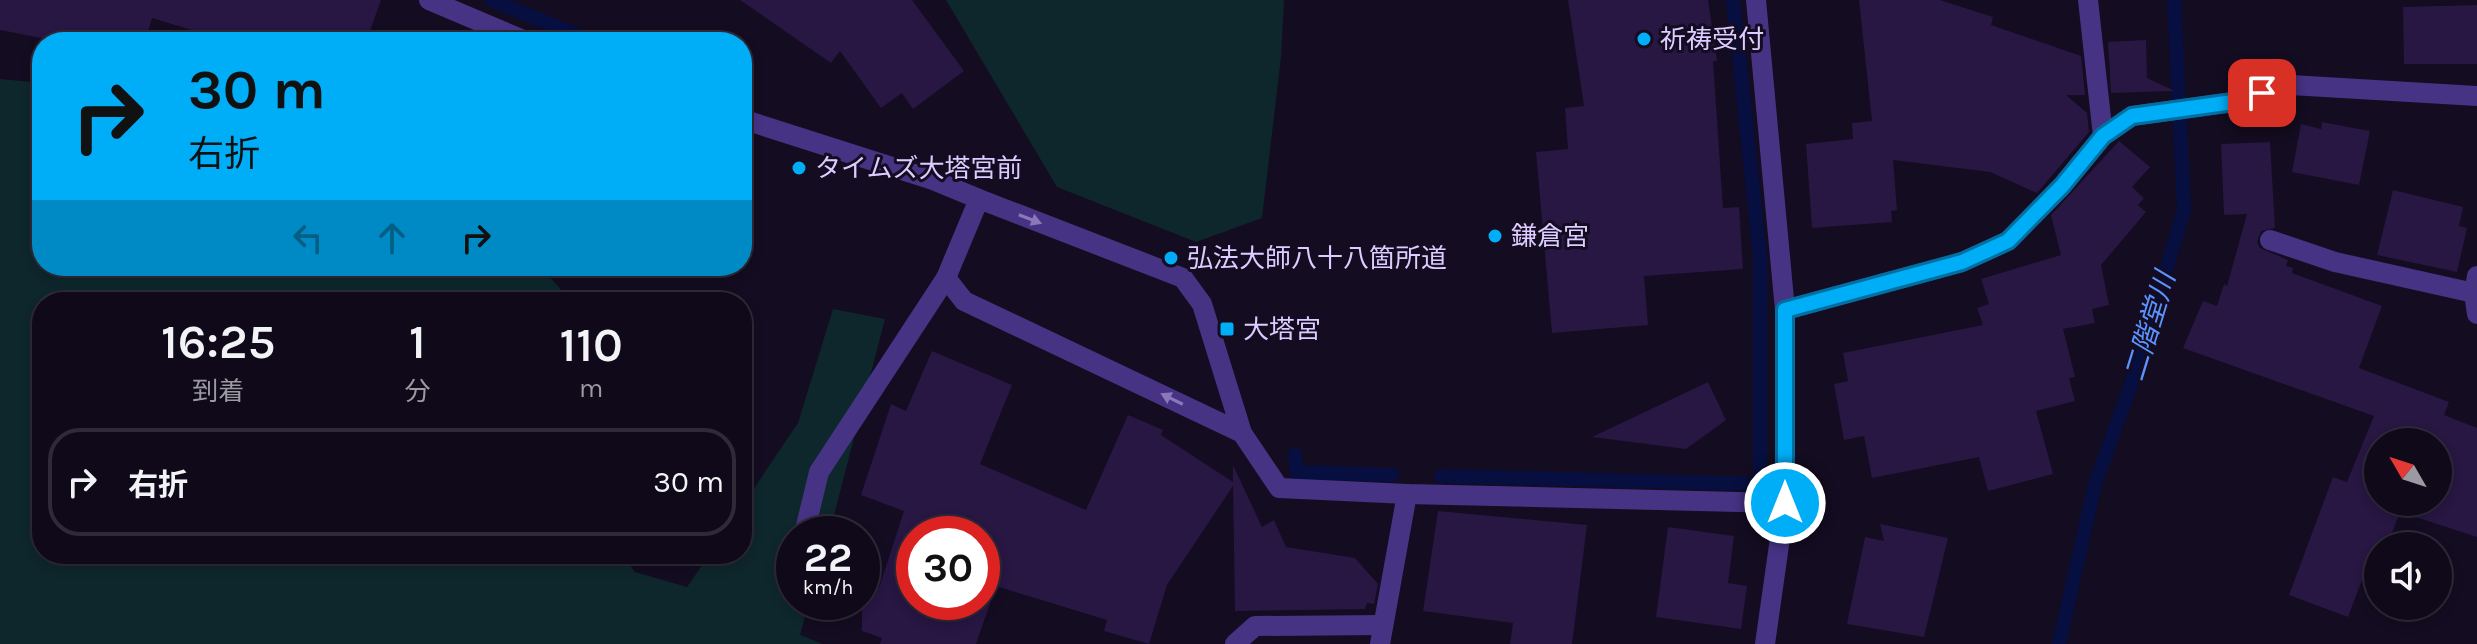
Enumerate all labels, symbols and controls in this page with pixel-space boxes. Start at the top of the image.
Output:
place label: 祈祷受付 [1660,24,1764,55]
marker: 祈祷受付 [1635,30,1653,48]
text: 30 m [188,57,326,122]
pin [2228,59,2296,127]
icon: right [56,64,160,168]
icon: arrive [2240,71,2284,115]
text: 右折 [188,133,260,175]
place label: タイムズ大塔宮前 [815,153,1022,184]
marker: タイムズ大塔宮前 [790,159,808,177]
one-way arrow [1019,213,1043,226]
icon: left [286,216,330,260]
icon: ahead [370,216,414,260]
icon: right [454,216,498,260]
place label: 鎌倉宮 [1511,221,1589,252]
marker: 鎌倉宮 [1486,227,1504,245]
place label: 弘法大師八十八箇所道 [1187,243,1447,274]
marker: 弘法大師八十八箇所道 [1162,249,1180,267]
water label: 二階堂川 [2117,265,2183,385]
text: 16:25 [161,314,275,370]
text: 1 [409,314,426,370]
place label: 大塔宮 [1243,314,1321,345]
text: 110 [560,317,623,373]
marker: 大塔宮 [1218,320,1236,338]
text: m [579,373,603,404]
text: 到着 [192,376,244,407]
text: 分 [404,376,430,407]
one-way arrow [1160,392,1184,406]
north arrow [2364,428,2452,516]
map controls [2364,428,2452,620]
icon: right [60,460,104,504]
position arrow [1743,461,1827,545]
text: 30 m [653,464,724,500]
text: 右折 [128,467,188,503]
speed limit sign: 30 [896,516,1000,620]
button: sound [2364,532,2452,620]
text: 22 [804,534,852,581]
text: km/h [803,576,853,599]

